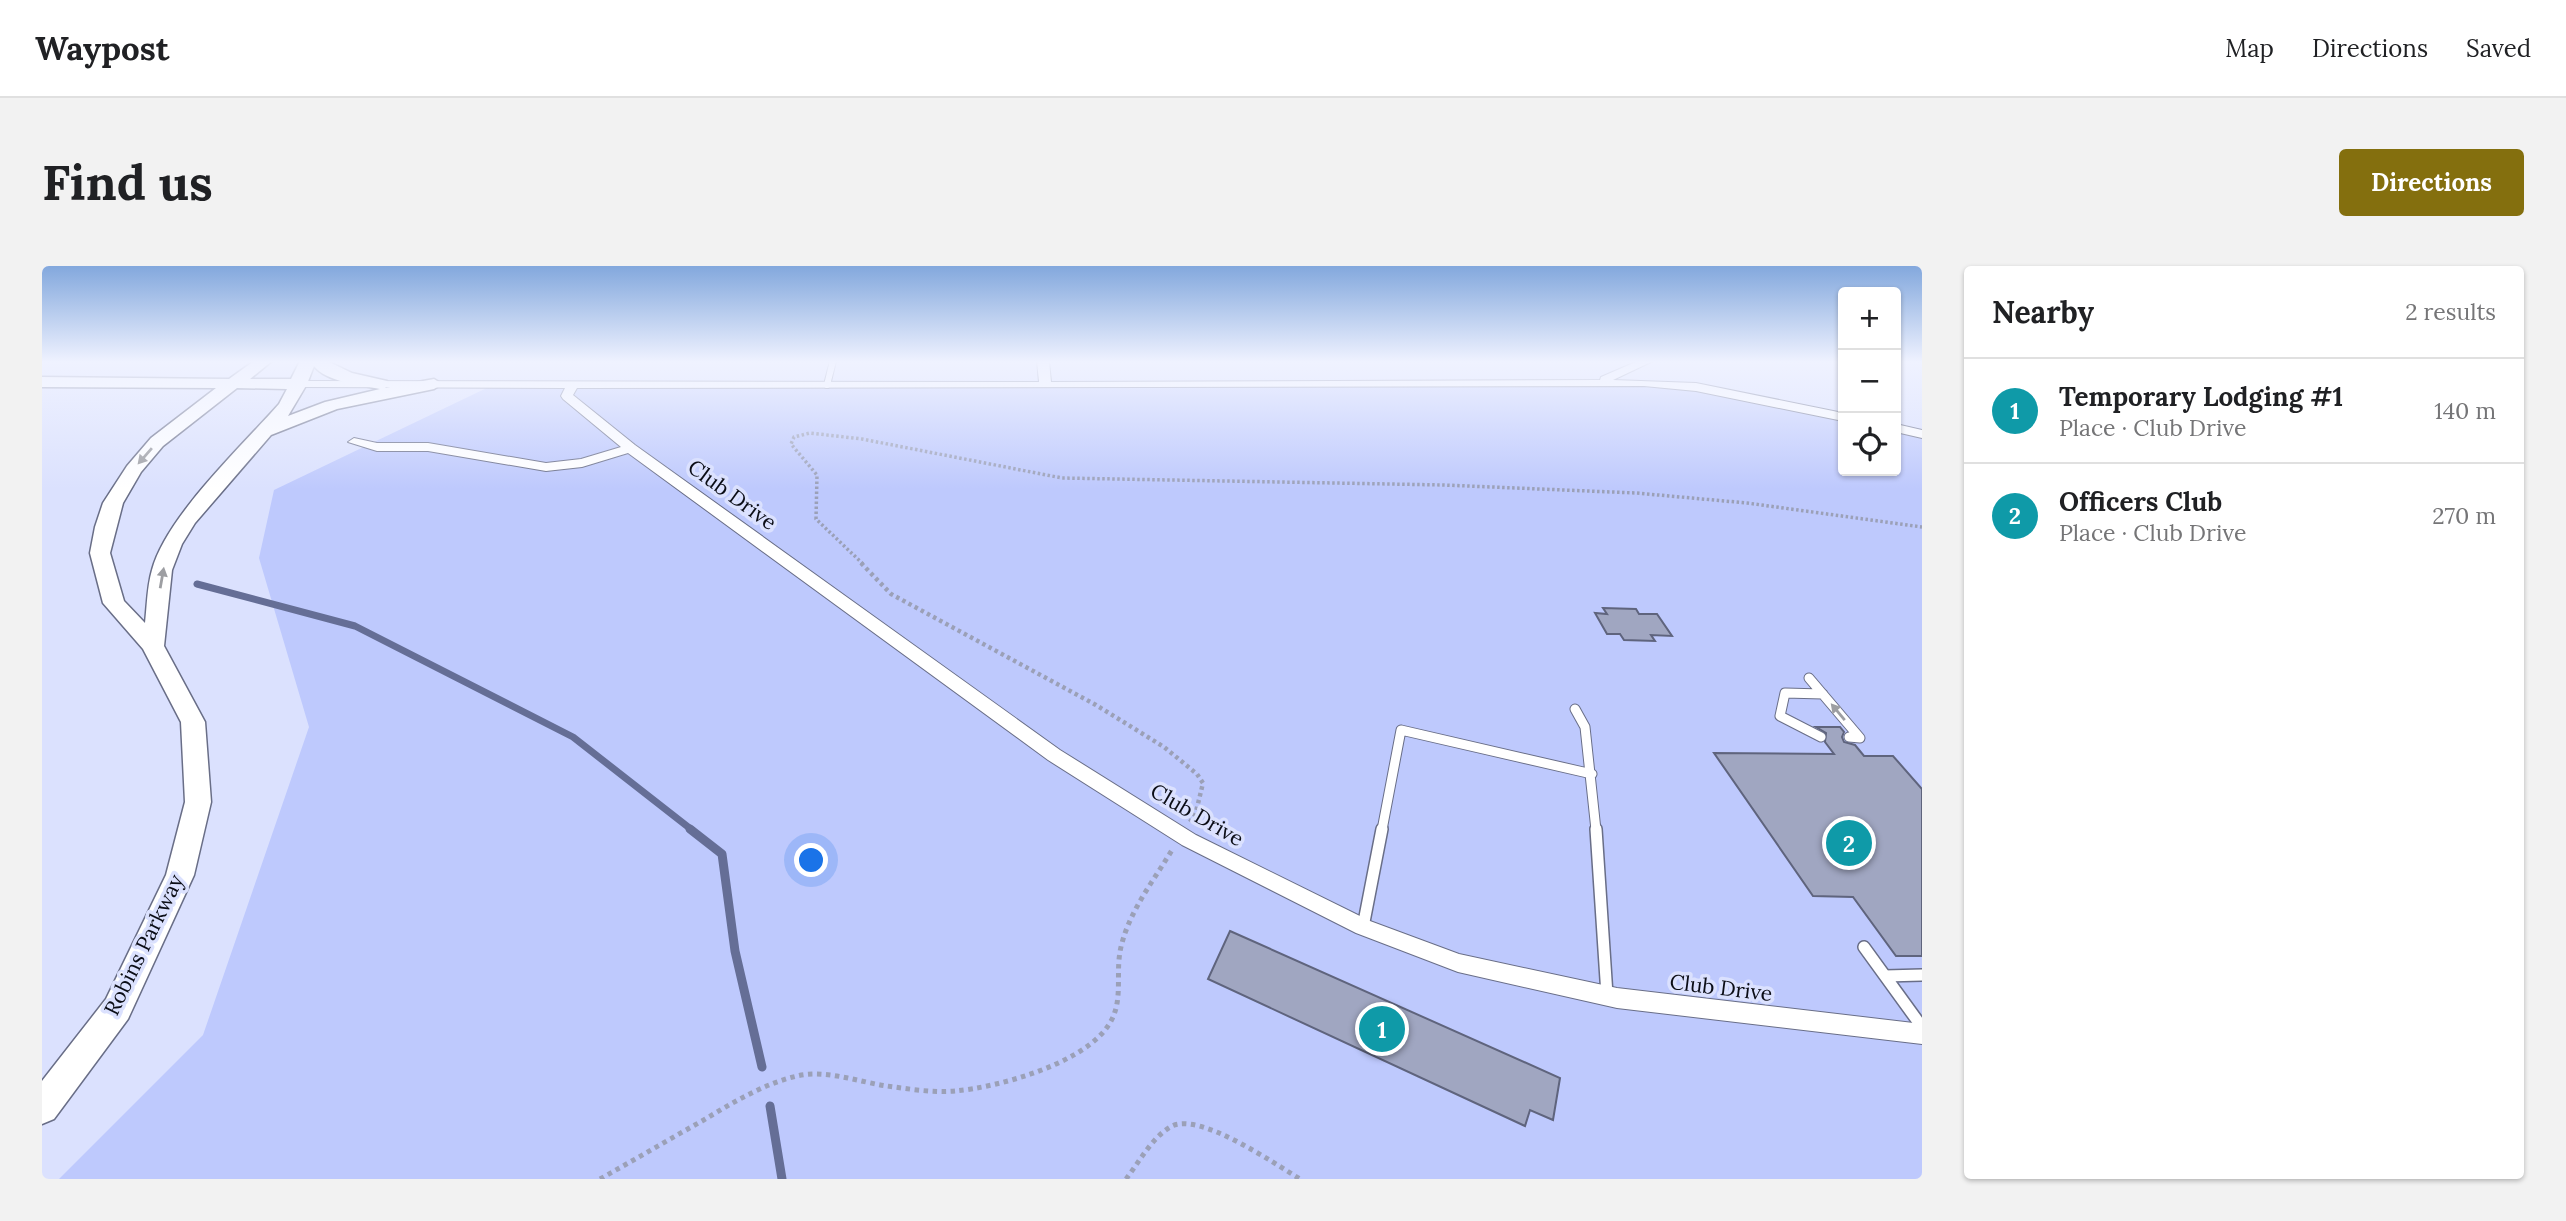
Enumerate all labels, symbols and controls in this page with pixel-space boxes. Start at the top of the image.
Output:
text: Waypost [35,27,169,69]
text: Map [2225,33,2274,64]
text: Directions [2312,33,2428,64]
text: Saved [2466,33,2531,64]
button: Directions [2339,149,2524,216]
text: Find us [42,151,213,213]
map controls [1838,287,1901,476]
button: + [1838,287,1901,350]
text: Nearby [1992,293,2094,331]
text: 2 results [2405,297,2496,326]
button: − [1838,350,1901,413]
text: Temporary Lodging #1 [2059,380,2343,413]
text: 1 [2010,396,2020,425]
text: 140 m [2434,396,2496,425]
button: locate [1838,413,1901,476]
text: Place · Club Drive [2059,413,2246,442]
one-way arrow [137,447,153,465]
street label: Club Drive [683,453,782,536]
text: Officers Club [2059,485,2222,518]
text: 2 [2009,501,2021,530]
text: 270 m [2432,501,2496,530]
text: Place · Club Drive [2059,518,2246,547]
one-way arrow [157,567,168,589]
one-way arrow [1830,703,1846,721]
street label: Club Drive [1146,777,1249,852]
pin: 2 [1826,817,1872,869]
your location [794,843,828,877]
street label: Robins Parkway [98,870,189,1020]
street label: Club Drive [1668,968,1774,1007]
pin: 1 [1359,1003,1405,1055]

